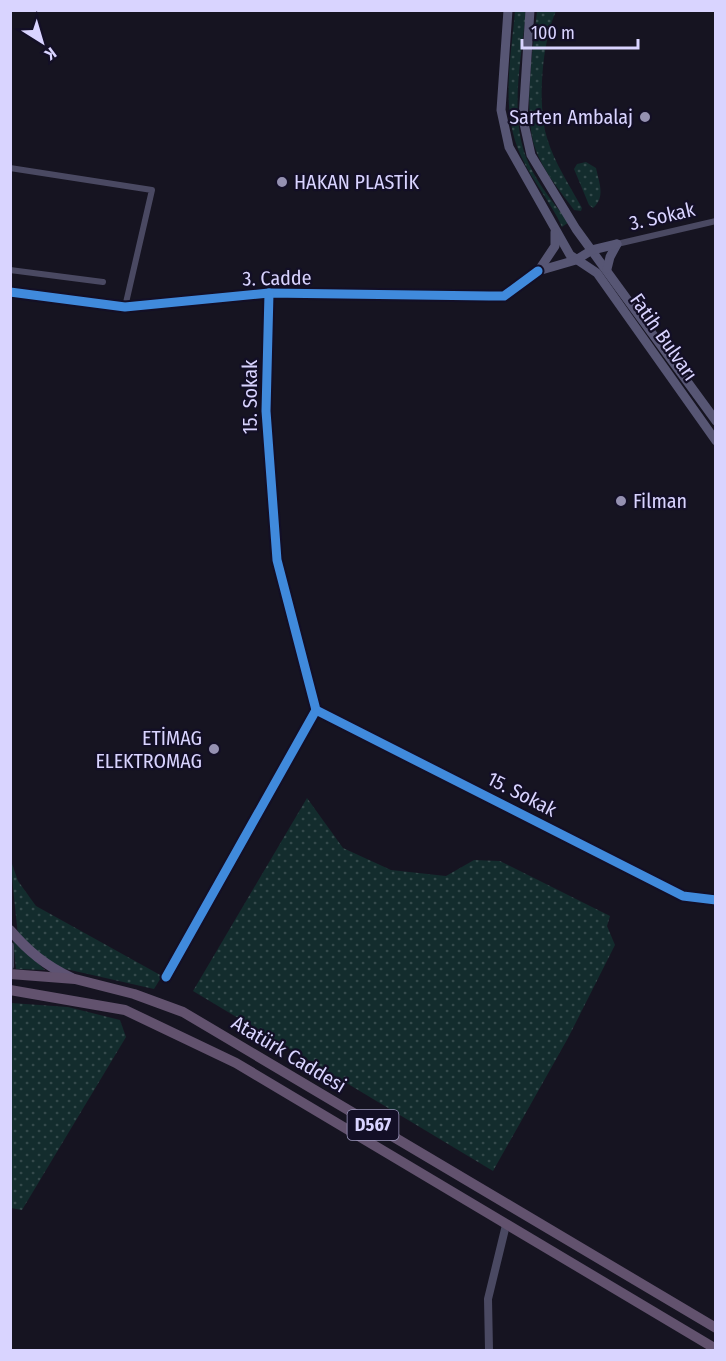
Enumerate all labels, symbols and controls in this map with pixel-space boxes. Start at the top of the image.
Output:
north arrow [12,12,72,72]
scale bar [522,12,638,50]
text: 100 m [531,22,575,44]
text: K [41,43,60,64]
place label: Sarten Ambalaj [509,105,633,129]
marker: Sarten Ambalaj [638,110,652,124]
place label: HAKAN PLASTİK [294,170,419,194]
marker: HAKAN PLASTİK [275,175,289,189]
street label: 3. Sokak [627,197,698,235]
street label: 3. Cadde [242,265,312,291]
street label: Fatih Bulvarı [625,289,703,385]
street label: 15. Sokak [238,359,262,434]
place label: Filman [633,489,687,513]
marker: Filman [614,494,628,508]
place label: ETİMAG ELEKTROMAG [95,726,202,773]
marker: ETİMAG ELEKTROMAG [207,742,221,756]
street label: 15. Sokak [483,766,561,822]
street label: Atatürk Caddesi [227,1010,351,1098]
road number: D567 [348,1110,398,1140]

